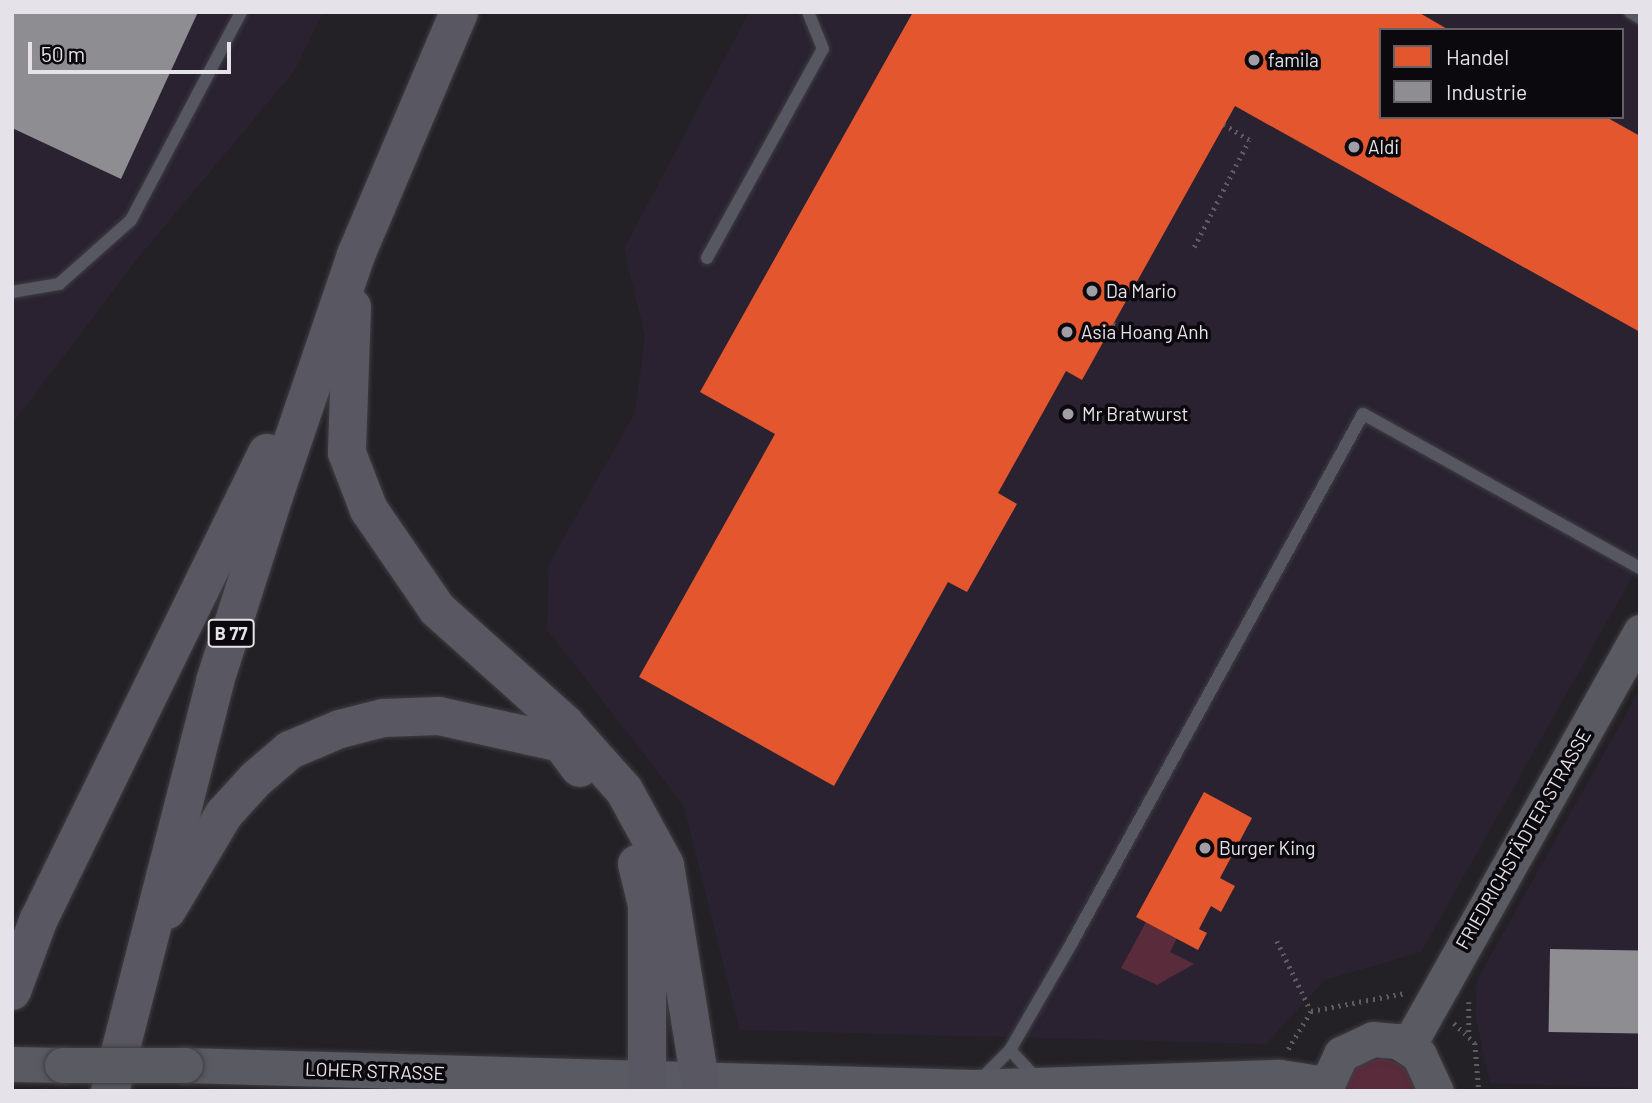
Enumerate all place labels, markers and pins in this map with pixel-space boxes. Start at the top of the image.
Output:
place label: famila [1268,49,1319,71]
marker: famila [1246,52,1262,68]
place label: Aldi [1368,136,1399,158]
marker: Aldi [1346,139,1362,155]
place label: Da Mario [1106,280,1177,302]
marker: Da Mario [1084,283,1100,299]
place label: Asia Hoang Anh [1081,321,1209,343]
marker: Asia Hoang Anh [1059,324,1075,340]
place label: Mr Bratwurst [1082,403,1188,425]
marker: Mr Bratwurst [1060,406,1076,422]
place label: Burger King [1219,837,1315,859]
marker: Burger King [1197,840,1213,856]

